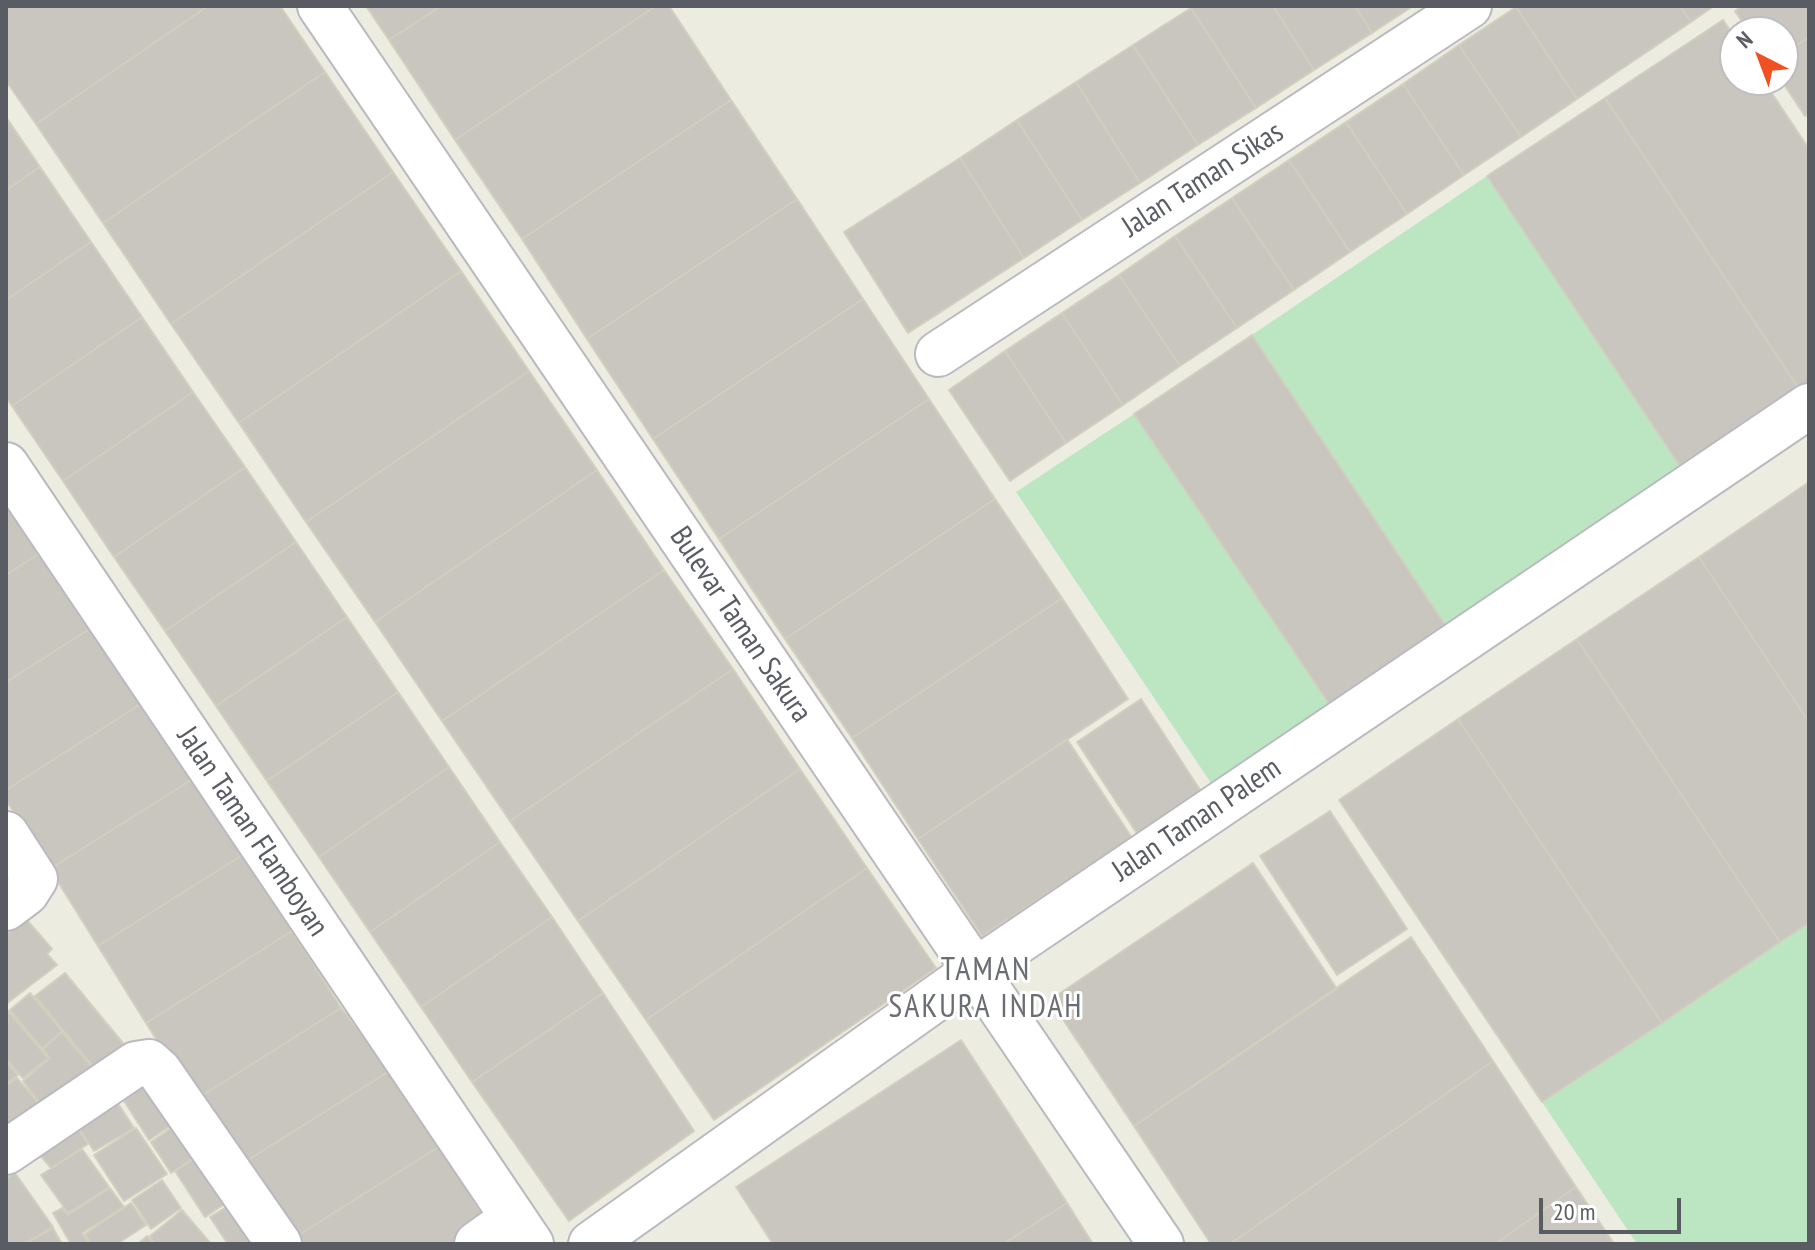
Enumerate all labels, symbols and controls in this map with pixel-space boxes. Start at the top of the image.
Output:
north arrow [1719,16,1799,96]
text: N [1730,25,1758,54]
street label: Jalan Taman Sikas [1116,115,1290,245]
street label: Bulevar Taman Sakura [661,520,819,730]
street label: Jalan Taman Flamboyan [169,720,335,944]
street label: Jalan Taman Palem [1106,750,1288,890]
district label: TAMAN SAKURA INDAH [889,952,1083,1027]
scale bar [1543,1182,1685,1232]
text: 20 m [1553,1196,1595,1227]

